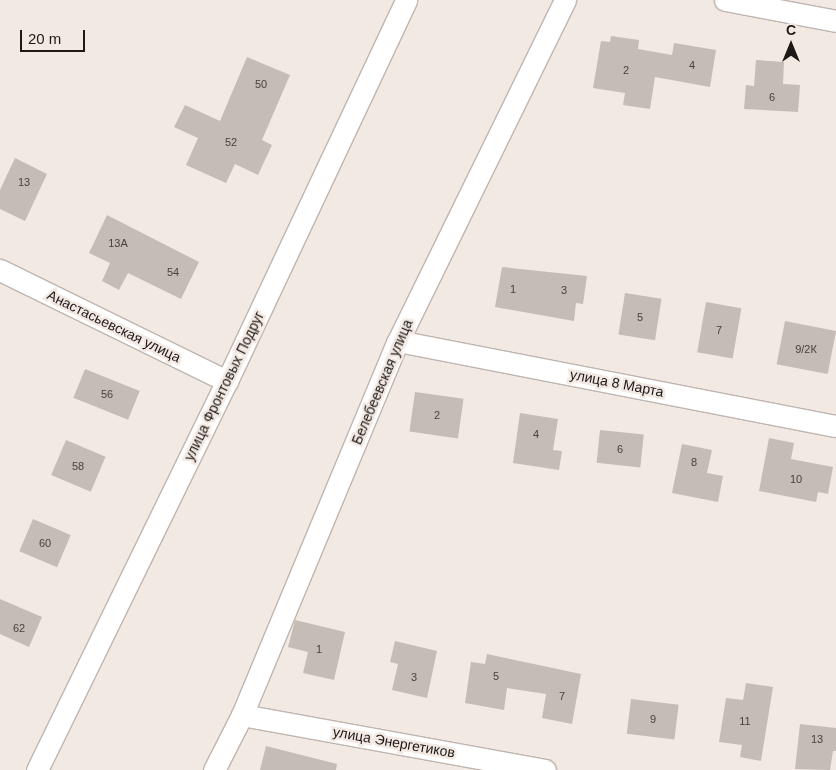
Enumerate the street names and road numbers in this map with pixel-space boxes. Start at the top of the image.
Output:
street label: Анастасьевская улица [45,286,183,366]
street label: улица Фронтовых Подруг [180,309,268,463]
street label: Белебеевская улица [348,317,416,447]
street label: улица 8 Марта [569,366,665,400]
street label: улица Энергетиков [332,723,456,761]

